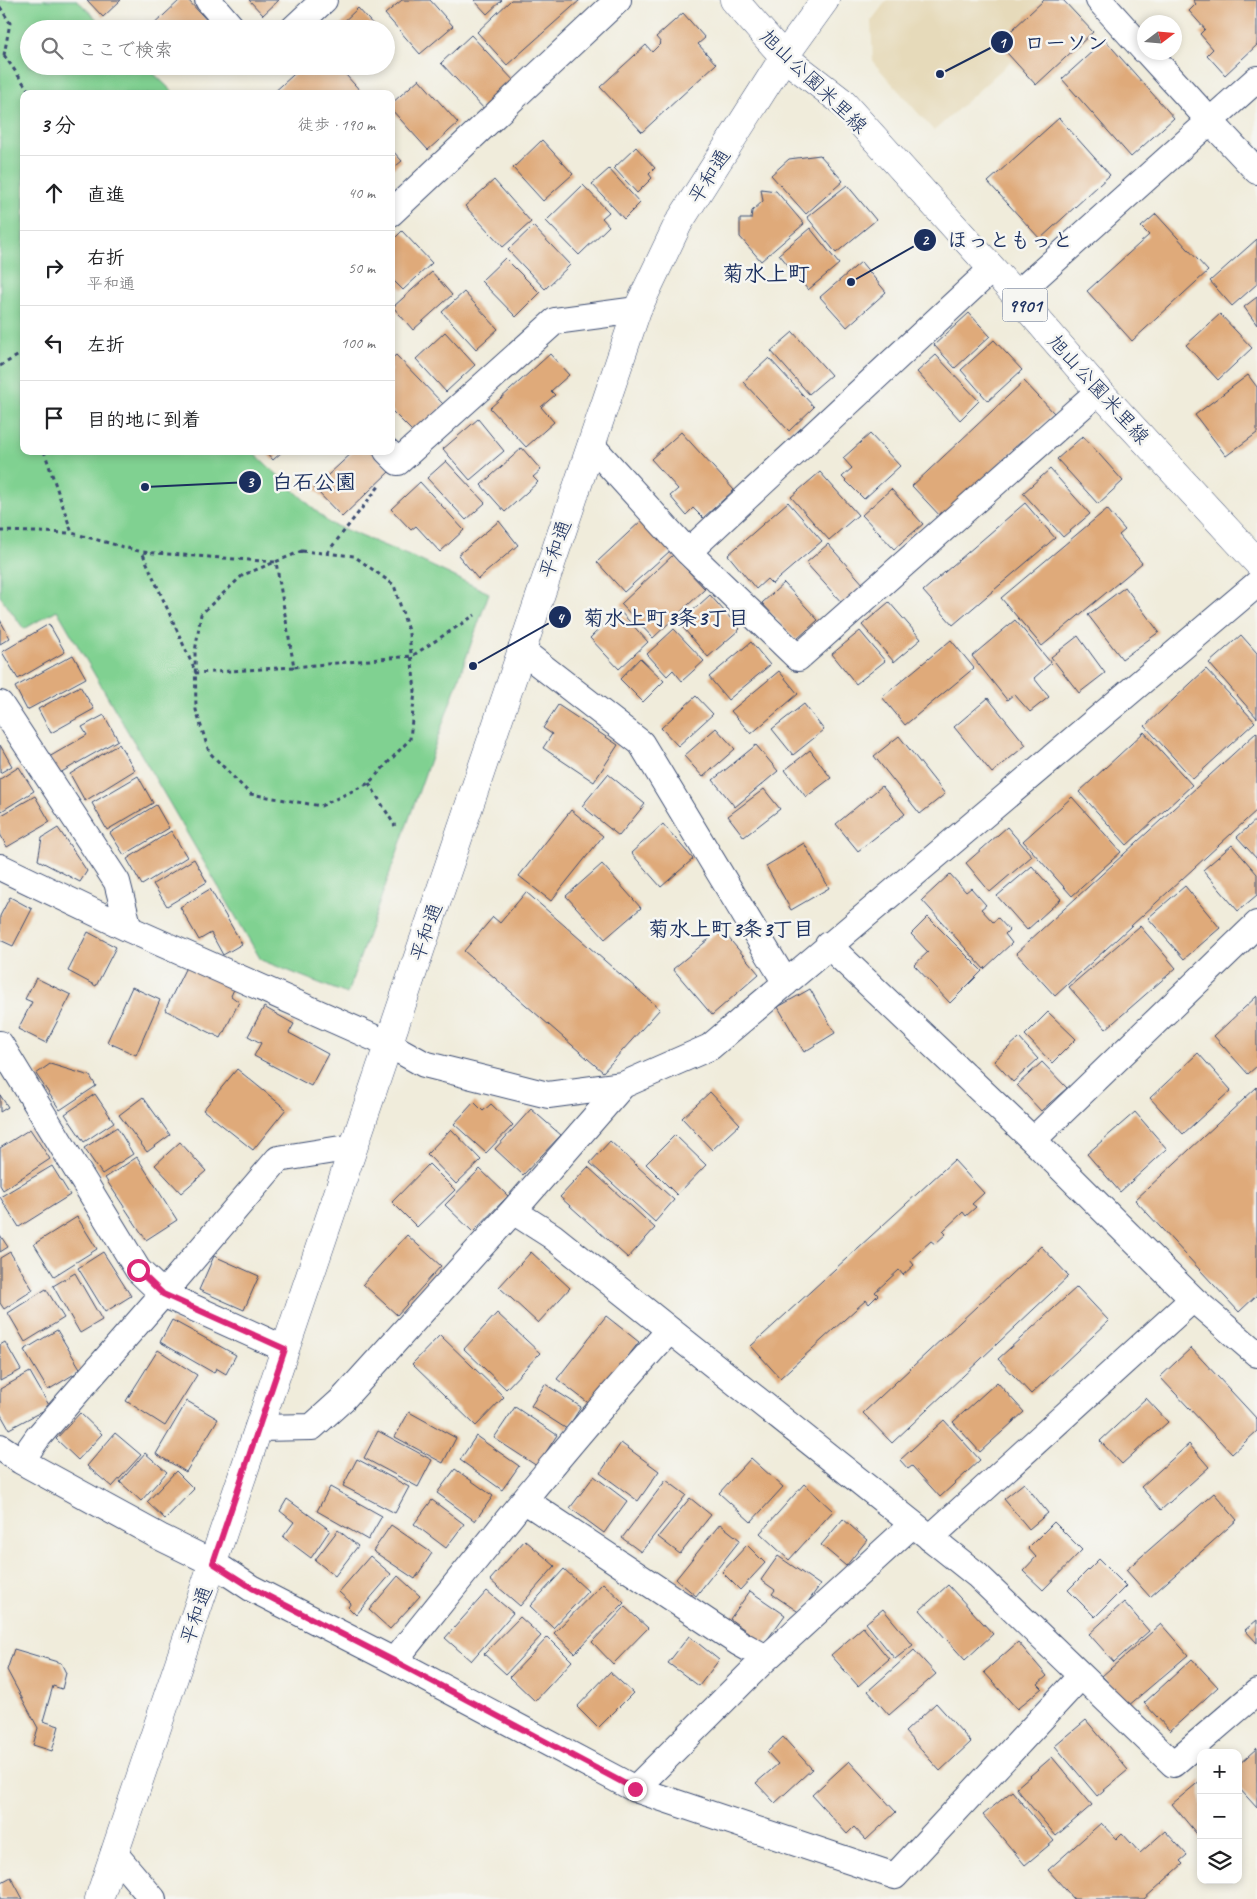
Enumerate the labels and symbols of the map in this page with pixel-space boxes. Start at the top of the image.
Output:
north arrow [1137,15,1182,60]
street label: 旭山公園米里線 [755,24,873,139]
callout: ローソン [989,24,1118,60]
text: ローソン [1024,30,1108,56]
text: 1 [999,34,1008,53]
street label: 平和通 [683,144,736,208]
callout: ほっともっと [912,222,1083,258]
text: ほっともっと [947,227,1073,253]
text: 2 [922,231,930,250]
district label: 菊水上町 [722,260,810,288]
road number: 9901 [1002,288,1048,322]
street label: 旭山公園米里線 [1042,329,1155,450]
callout: 白石公園 [237,464,366,500]
text: 白石公園 [272,469,356,495]
text: 3 [247,473,255,492]
street label: 平和通 [534,517,577,582]
callout: 菊水上町3条3丁目 [548,599,759,635]
text: 菊水上町3条3丁目 [583,605,749,631]
text: 4 [557,609,566,628]
street label: 平和通 [405,900,448,965]
district label: 菊水上町3条3丁目 [648,916,814,942]
route start [127,1259,150,1282]
street label: 平和通 [175,1583,218,1648]
route end [624,1778,647,1801]

